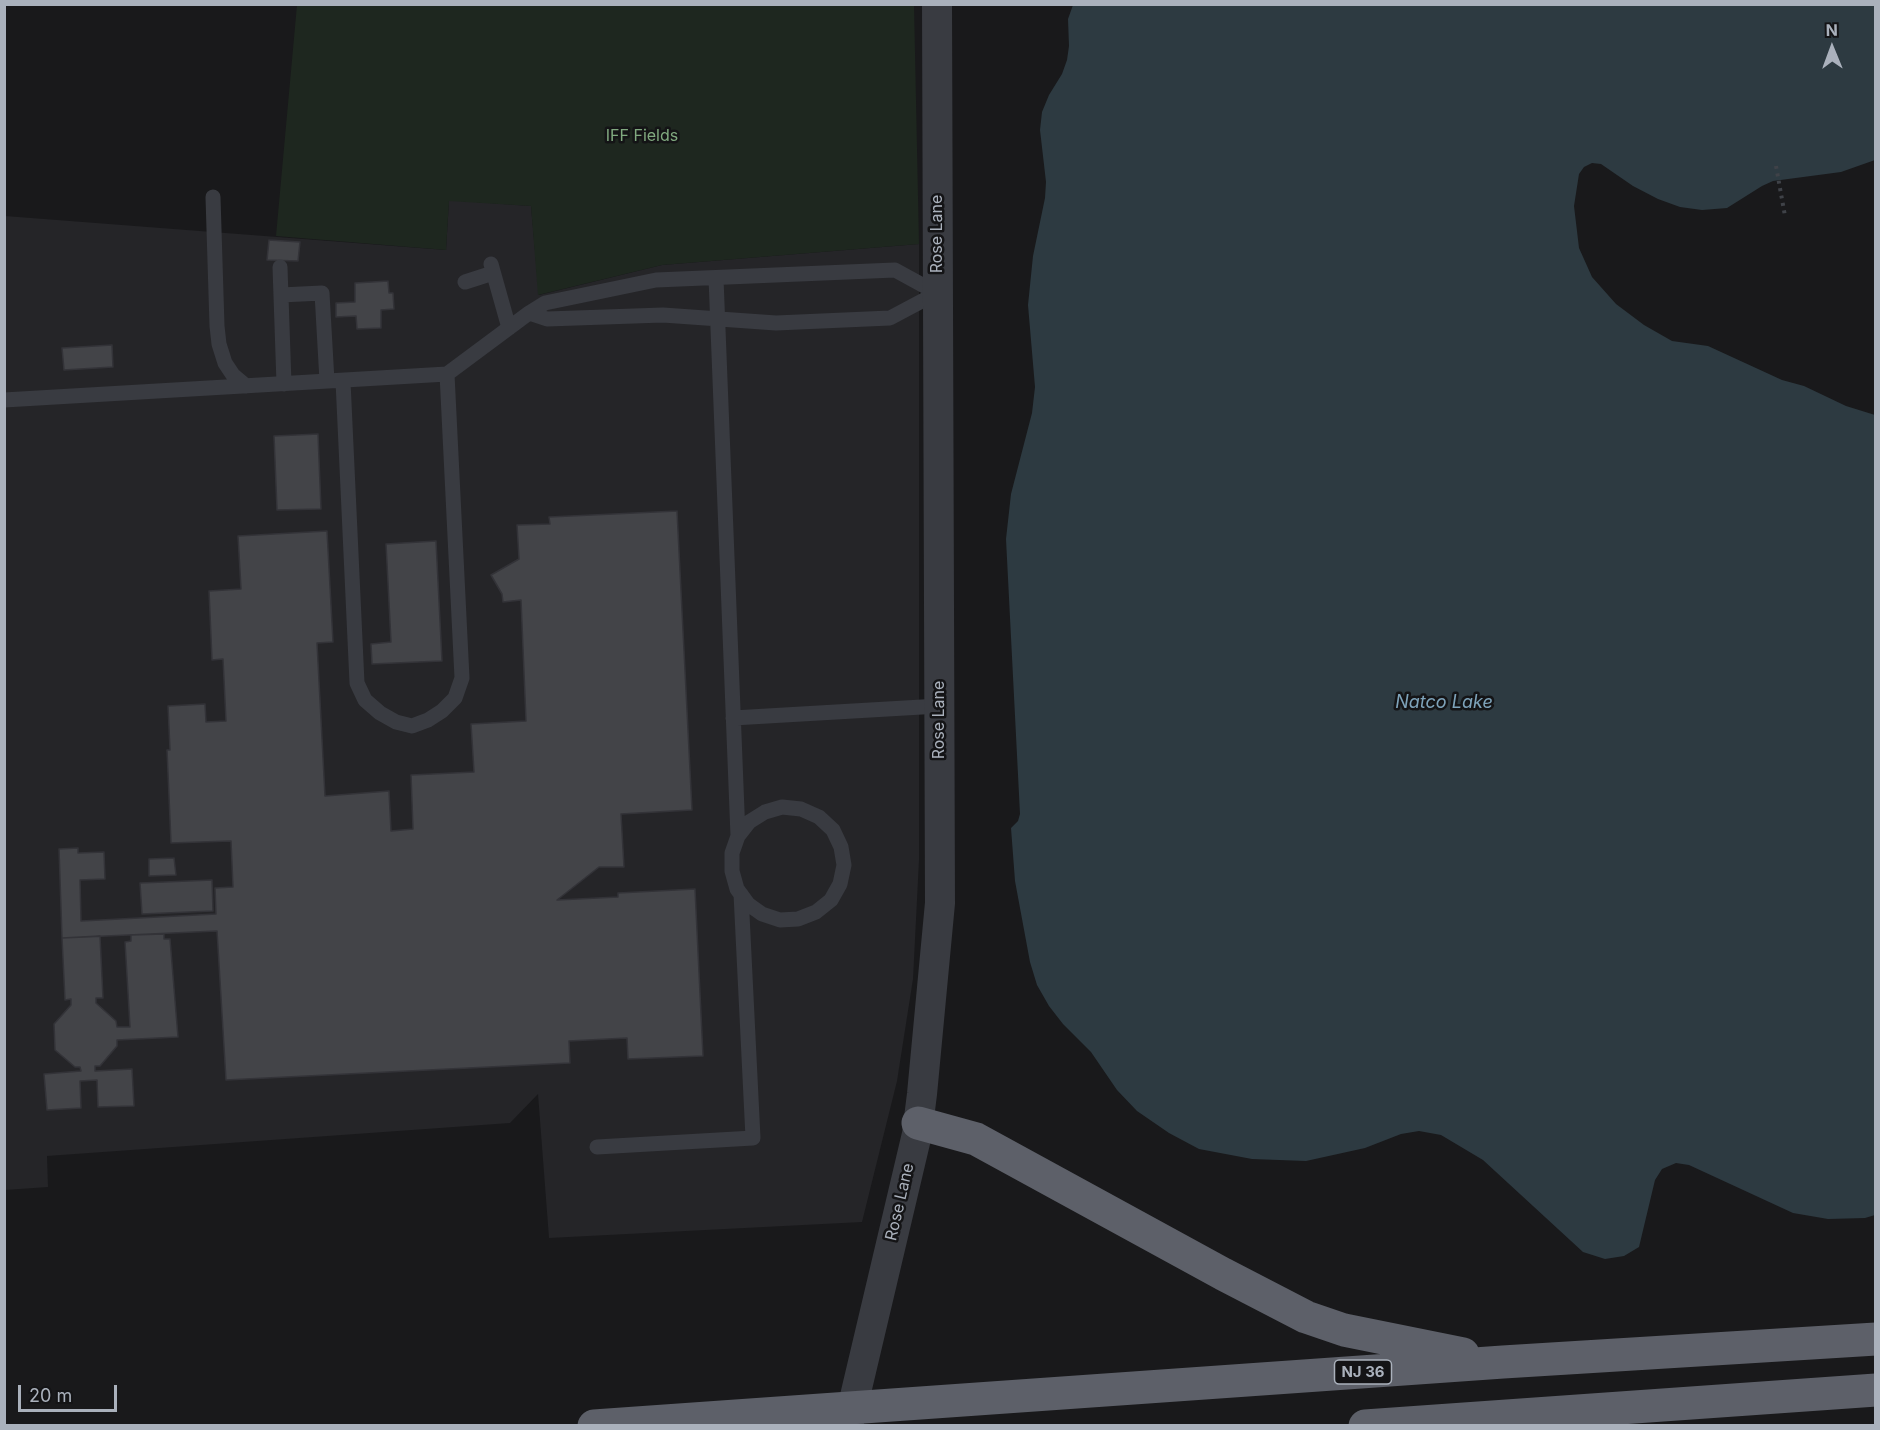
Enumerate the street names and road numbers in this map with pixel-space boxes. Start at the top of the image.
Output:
street label: Rose Lane [927,195,947,273]
street label: Rose Lane [929,681,949,759]
street label: Rose Lane [882,1161,918,1243]
road number: NJ 36 [1334,1360,1392,1384]

